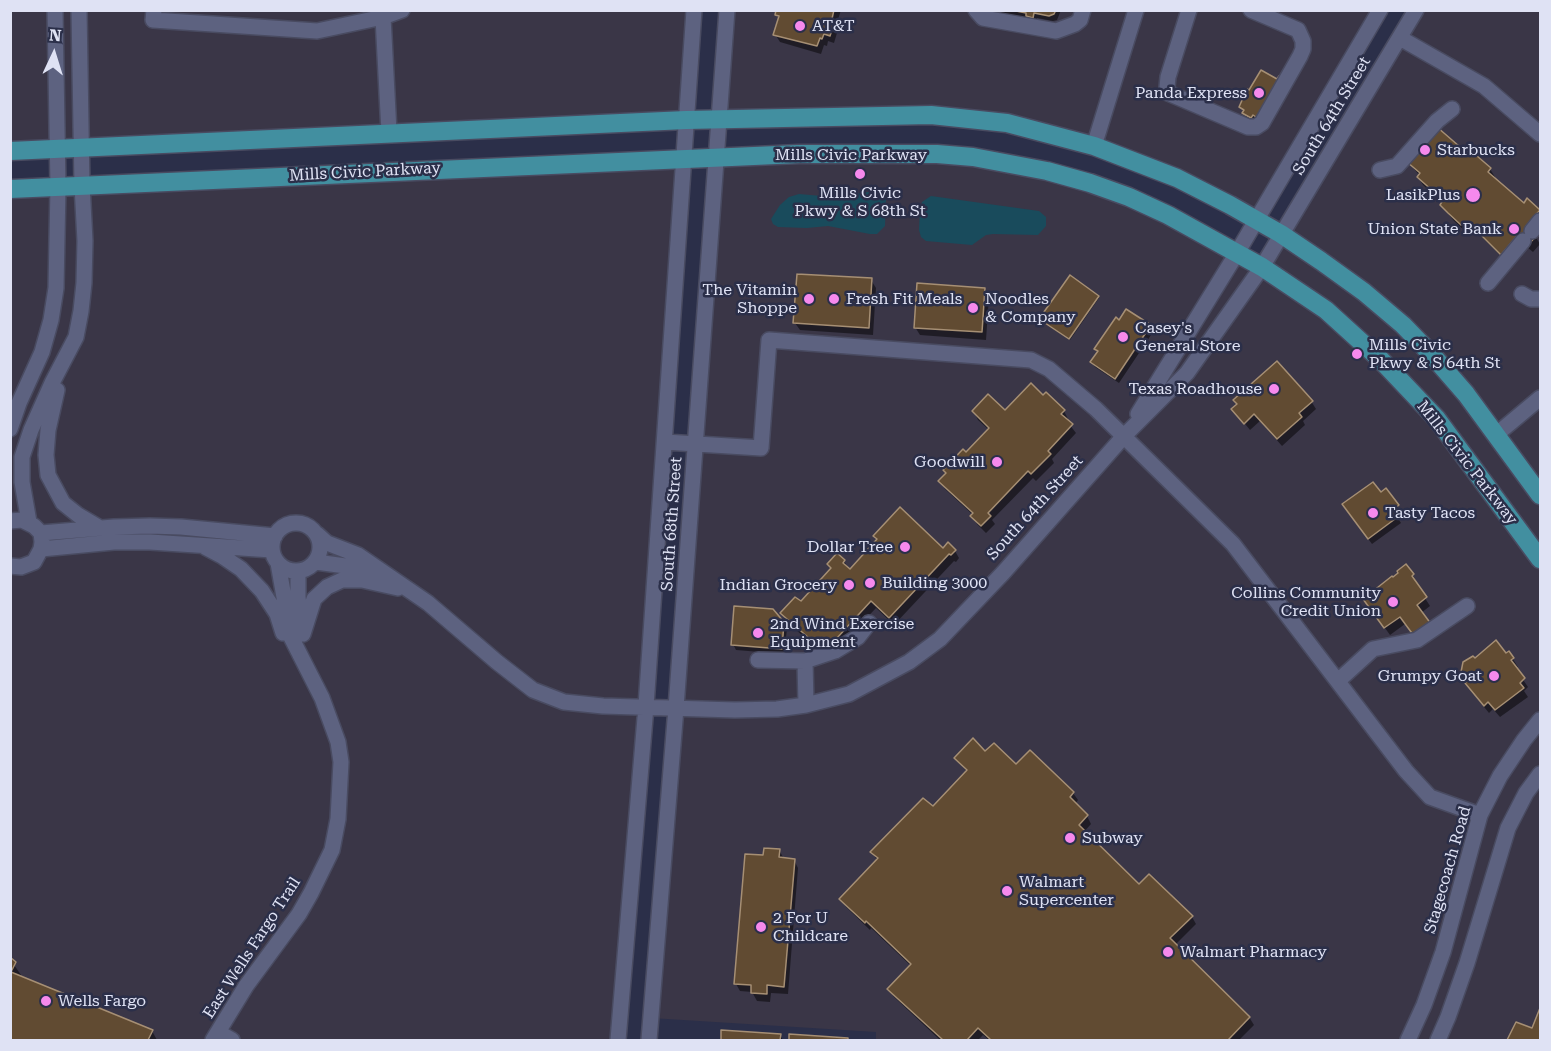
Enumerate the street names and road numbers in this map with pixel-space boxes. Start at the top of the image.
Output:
street label: South 64th Street [1289,53,1375,179]
street label: Mills Civic Parkway [775,145,927,165]
street label: Mills Civic Parkway [289,158,441,186]
street label: Mills Civic Parkway [1413,397,1521,529]
street label: South 64th Street [983,452,1087,564]
street label: South 68th Street [658,456,686,592]
street label: Stagecoach Road [1421,804,1475,936]
street label: East Wells Fargo Trail [199,874,305,1022]

